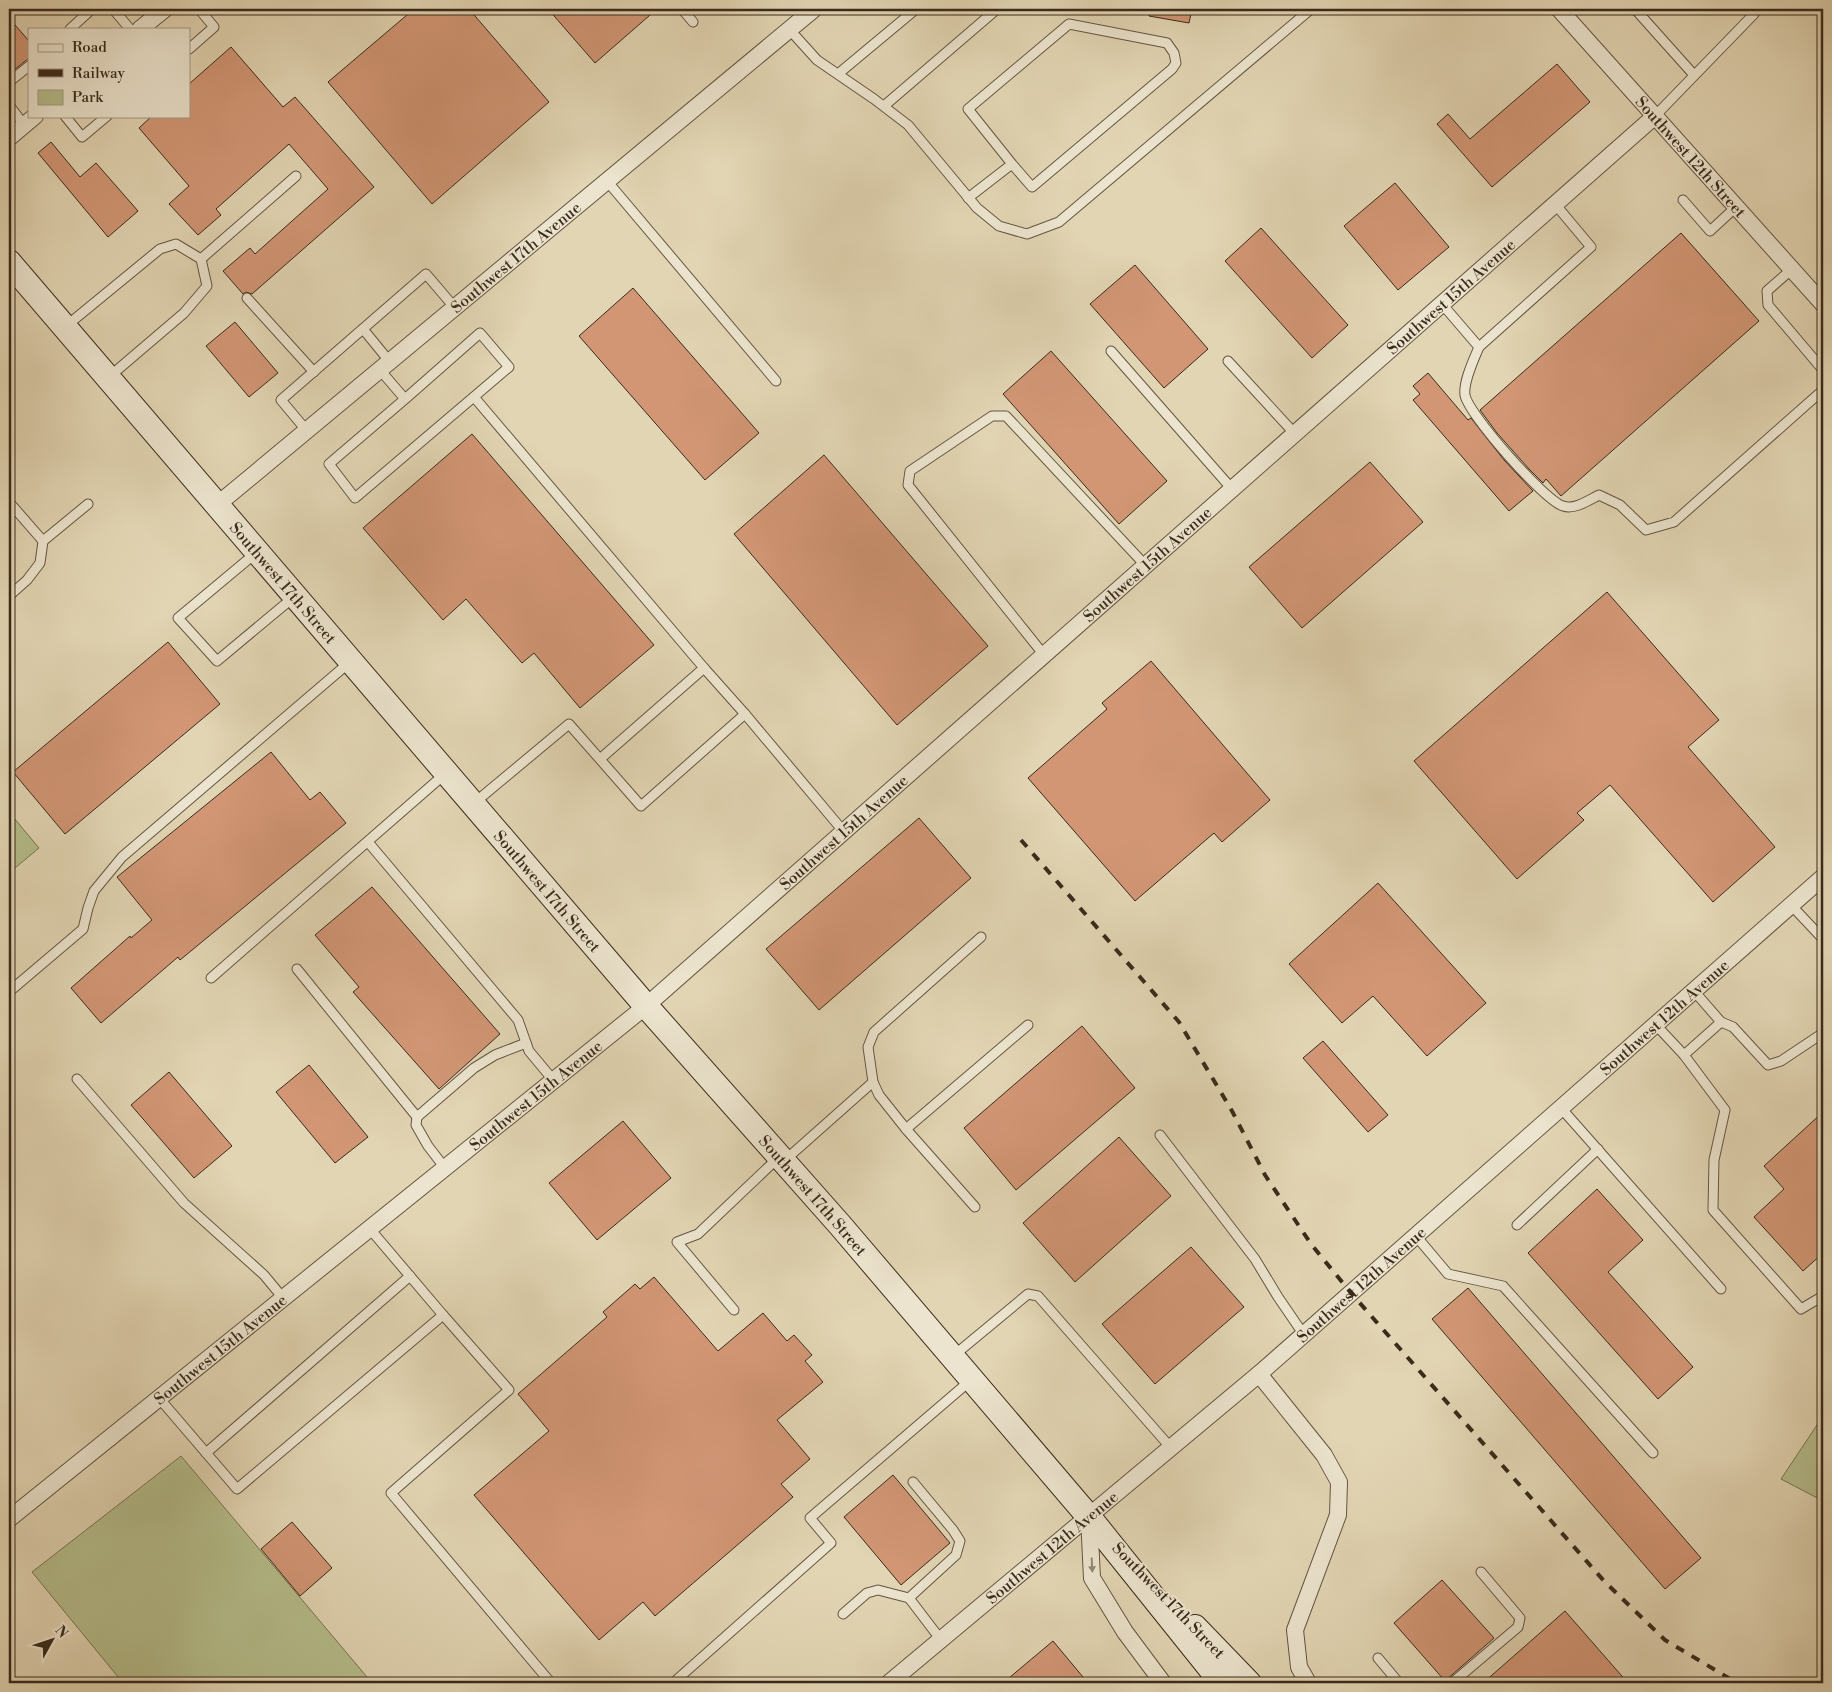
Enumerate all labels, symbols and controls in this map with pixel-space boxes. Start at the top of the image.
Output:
legend [28,28,190,118]
text: Road [72,38,107,57]
text: Railway [72,64,126,83]
text: Park [72,88,104,107]
street label: Southwest 12th Street [1631,92,1750,222]
street label: Southwest 17th Avenue [447,198,585,318]
street label: Southwest 15th Avenue [1383,235,1520,359]
street label: Southwest 15th Avenue [1079,503,1216,627]
street label: Southwest 17th Street [225,518,341,649]
street label: Southwest 15th Avenue [775,771,912,895]
street label: Southwest 17th Street [489,827,605,957]
street label: Southwest 12th Avenue [1596,956,1734,1080]
street label: Southwest 15th Avenue [466,1036,607,1155]
street label: Southwest 17th Street [754,1131,871,1261]
street label: Southwest 12th Avenue [1293,1223,1430,1347]
street label: Southwest 15th Avenue [150,1290,291,1409]
street label: Southwest 12th Avenue [982,1487,1122,1609]
street label: Southwest 17th Street [1108,1538,1229,1663]
one-way arrow [1088,1558,1096,1574]
north arrow [28,1614,78,1664]
text: N [51,1622,72,1642]

